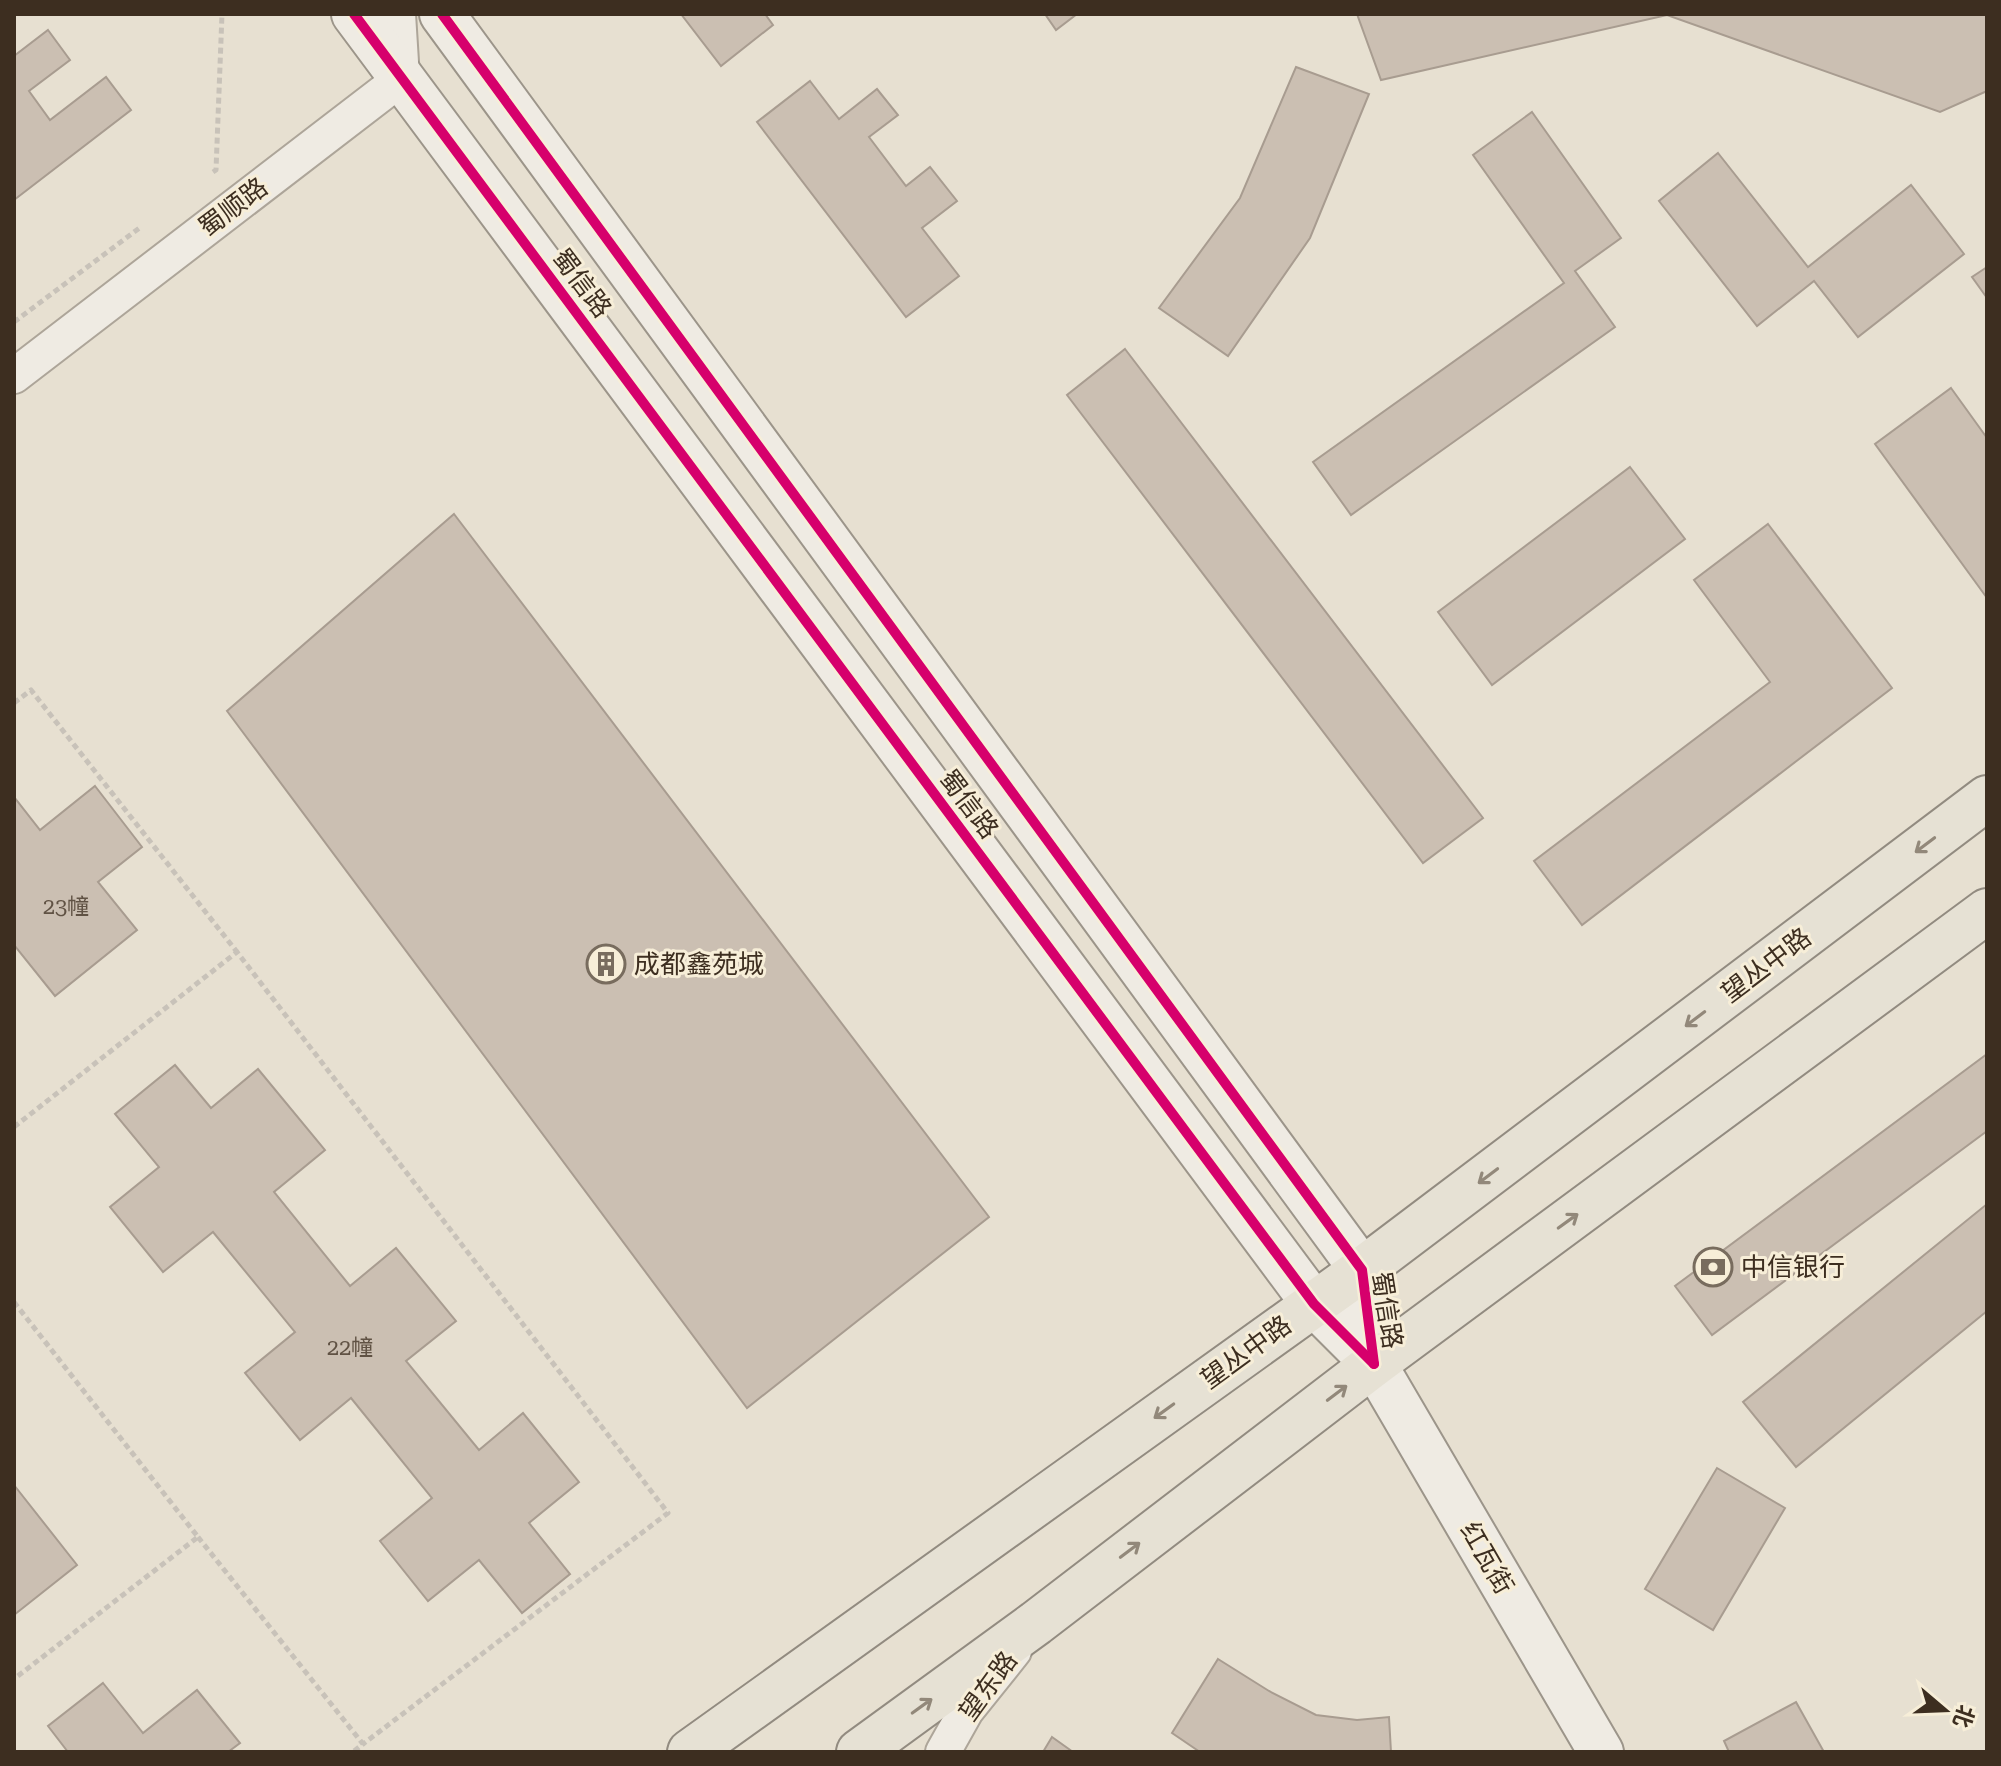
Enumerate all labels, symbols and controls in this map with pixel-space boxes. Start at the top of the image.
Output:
street label: 蜀顺路 [193,172,273,242]
street label: 蜀信路 [547,243,617,323]
street label: 蜀信路 [934,764,1004,844]
one-way arrow [1915,837,1936,854]
house number: 23幢 [43,894,89,919]
street label: 望丛中路 [1715,922,1817,1008]
building icon: 成都鑫苑城 [585,943,627,985]
place label: 成都鑫苑城 [634,949,764,979]
one-way arrow [1685,1010,1706,1027]
one-way arrow [1477,1167,1499,1184]
one-way arrow [1557,1213,1578,1230]
bank icon: 中信银行 [1692,1246,1734,1288]
place label: 中信银行 [1741,1252,1845,1282]
street label: 蜀信路 [1366,1269,1408,1351]
street label: 望丛中路 [1195,1309,1297,1395]
house number: 22幢 [327,1335,373,1360]
one-way arrow [1326,1384,1347,1401]
one-way arrow [1154,1403,1176,1419]
street label: 红瓦街 [1455,1517,1519,1599]
one-way arrow [1119,1542,1140,1559]
street label: 望东路 [953,1646,1023,1726]
north arrow [1905,1670,1985,1750]
one-way arrow [911,1698,932,1715]
text: 北 [1948,1702,1979,1731]

